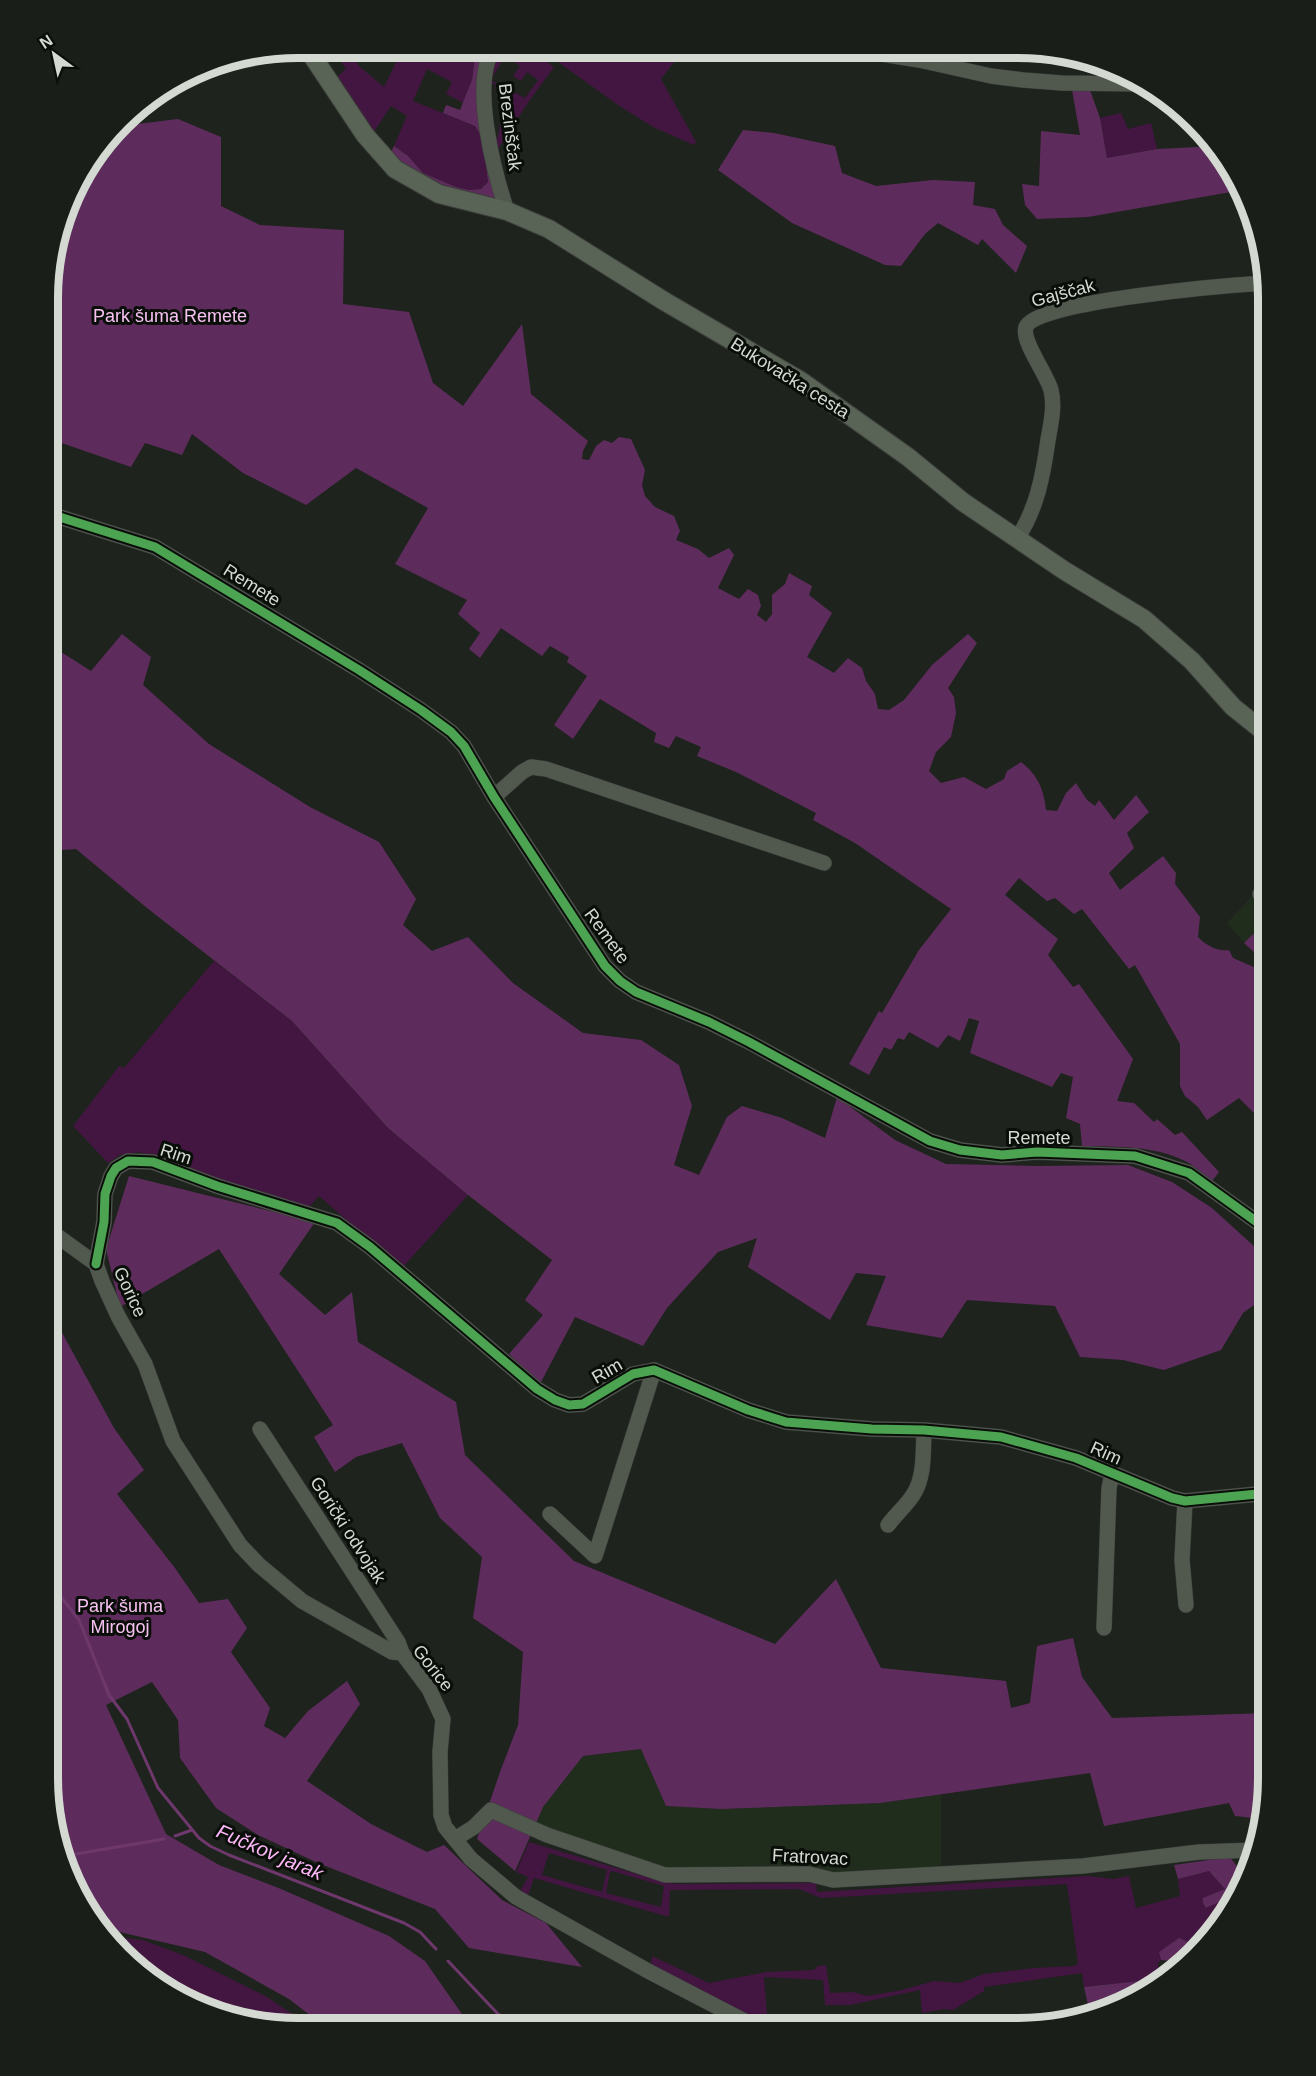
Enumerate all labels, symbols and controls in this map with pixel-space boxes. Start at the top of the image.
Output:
north arrow [24,24,84,84]
text: N [37,32,56,52]
street label: Brezinščak [495,82,525,173]
street label: Gajščak [1029,275,1098,311]
park label: Park šuma Remete [93,306,247,326]
street label: Bukovačka cesta [727,333,854,423]
street label: Remete [220,560,284,610]
street label: Remete [580,905,634,967]
street label: Remete [1007,1128,1071,1148]
street label: Rim [158,1140,194,1168]
street label: Gorice [110,1264,150,1320]
street label: Rim [588,1354,626,1388]
street label: Rim [1087,1437,1125,1469]
street label: Gorički odvojak [306,1473,390,1588]
park label: Park šuma Mirogoj [77,1596,164,1637]
street label: Gorice [409,1641,457,1695]
water label: Fučkov jarak [214,1820,327,1885]
street label: Fratrovac [772,1845,848,1869]

